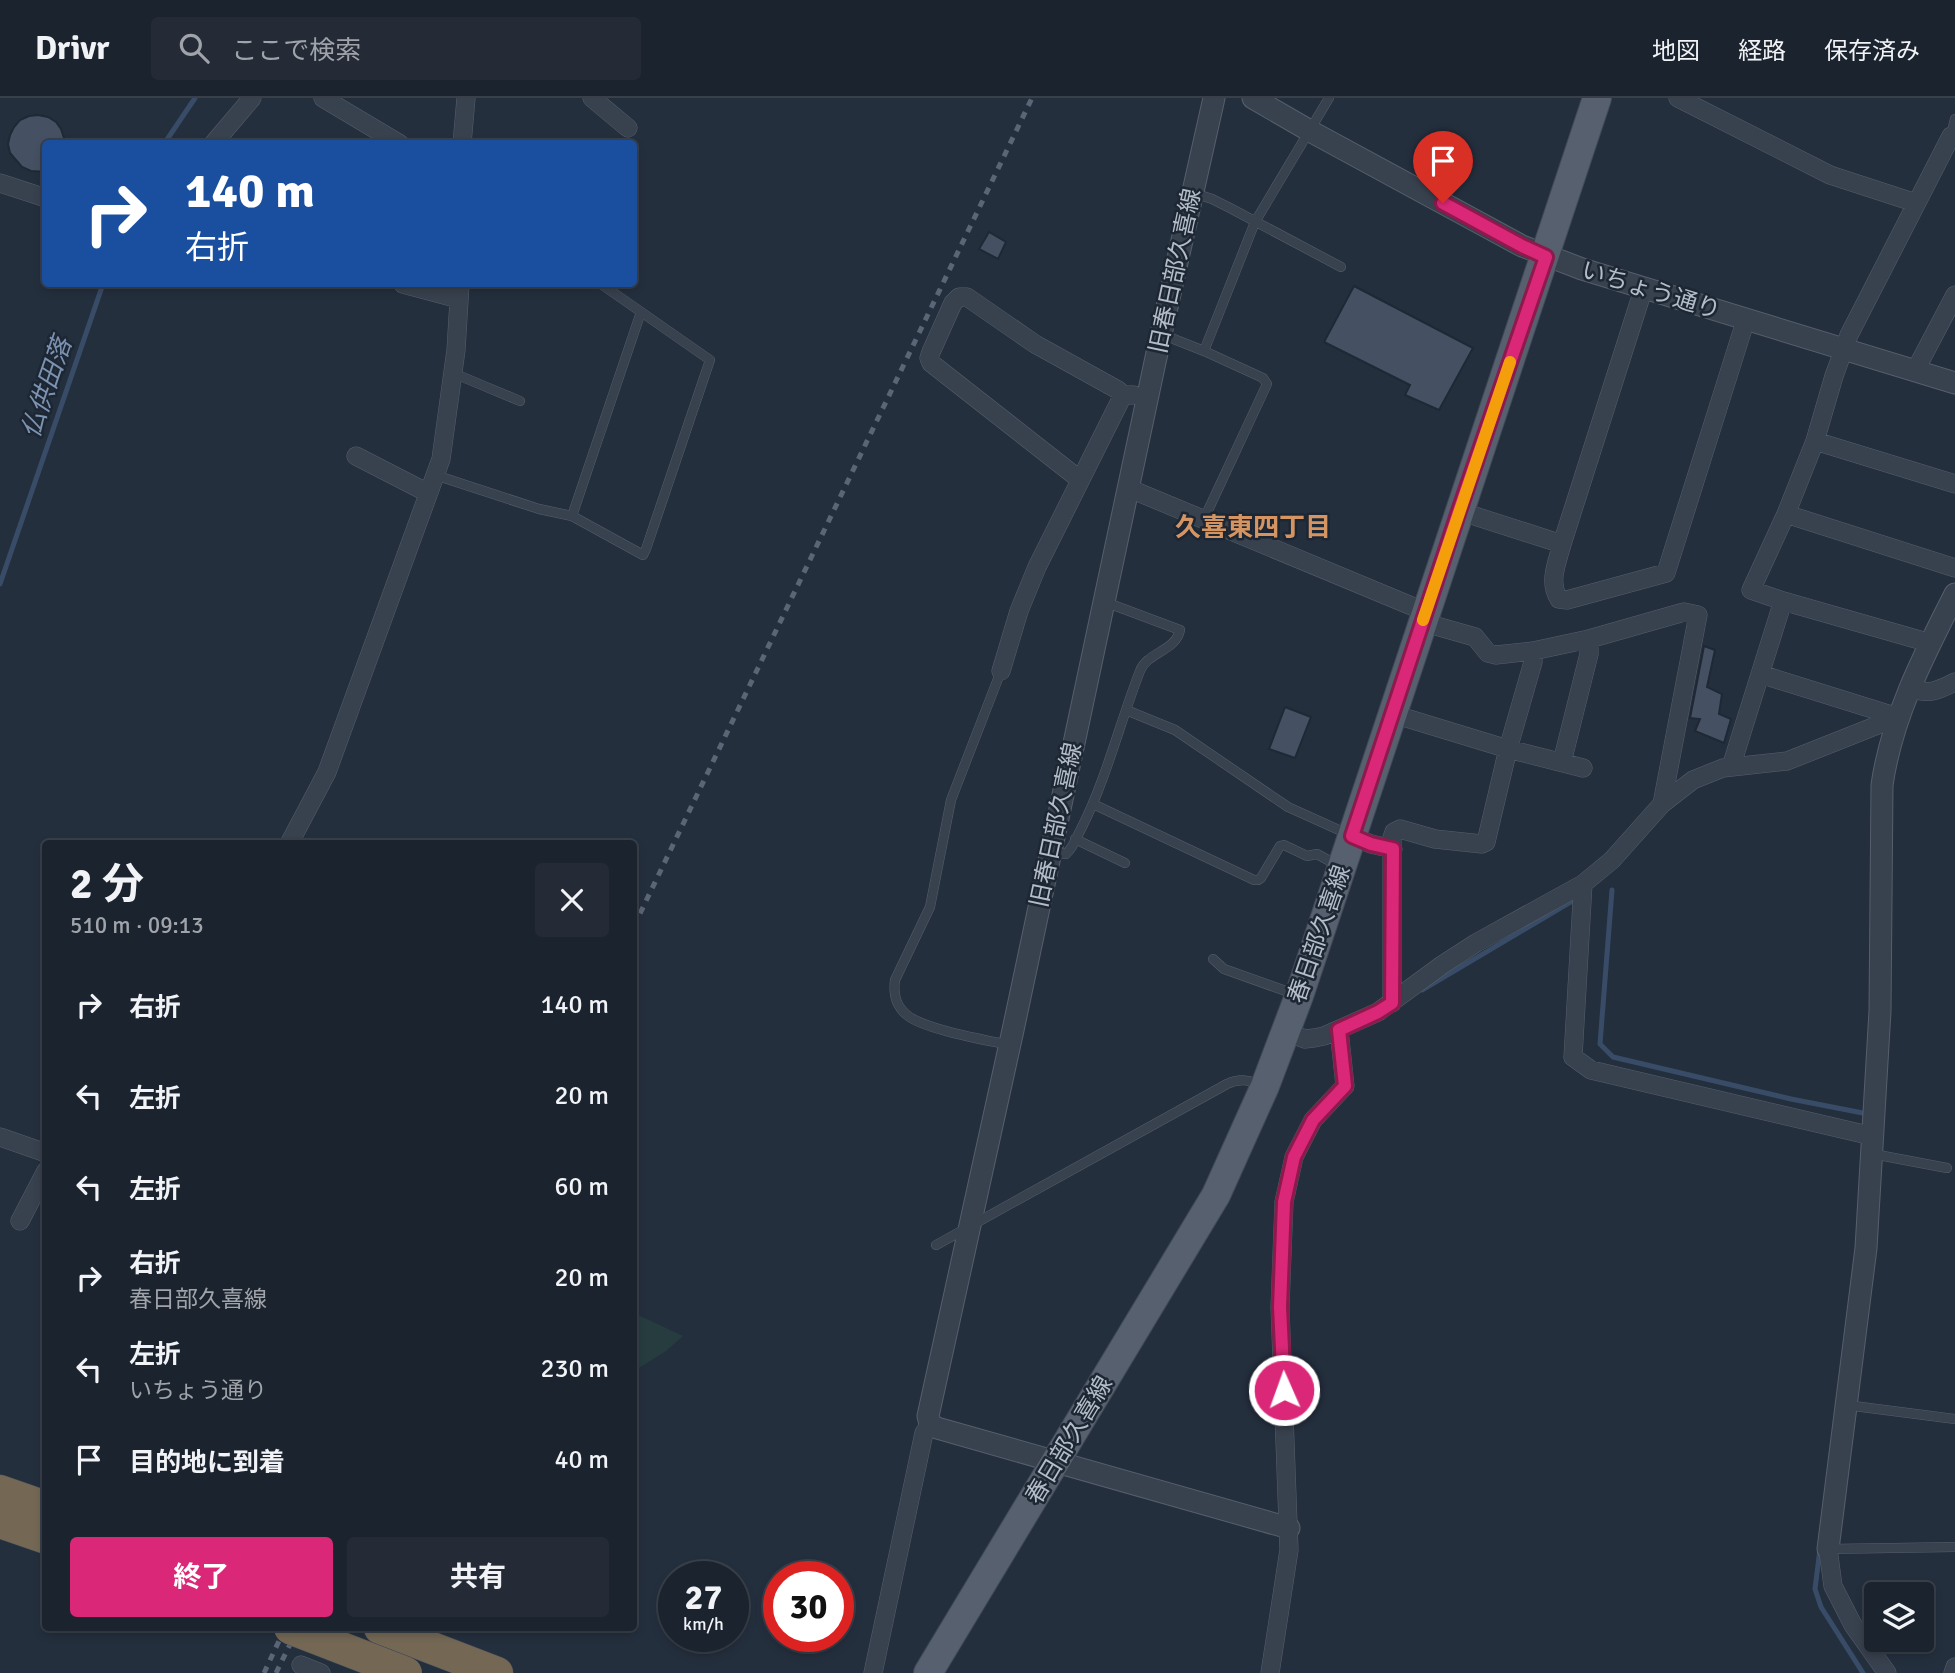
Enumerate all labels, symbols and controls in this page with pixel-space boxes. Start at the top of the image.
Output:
search box [151,17,641,80]
text: Drivr [35,28,109,69]
icon: search [175,29,213,67]
text: ここで検索 [231,35,361,67]
text: 地図 [1652,36,1700,66]
text: 経路 [1738,36,1786,66]
text: 保存済み [1824,36,1920,66]
pin [1413,131,1473,203]
icon: arrive [1424,142,1462,180]
text: 140 m [185,161,315,221]
icon: right [70,168,161,259]
street label: 旧春日部久喜線 [1143,186,1207,356]
text: 右折 [185,228,249,267]
street label: いちょう通り [1578,255,1724,325]
water label: 仏供田落 [15,330,80,442]
district label: 久喜東四丁目 [1175,512,1331,544]
street label: 旧春日部久喜線 [1024,740,1088,910]
text: 2 分 [70,859,144,910]
street label: 春日部久喜線 [1281,861,1357,1007]
button: close [535,863,609,937]
text: 510 m · 09:13 [70,911,204,940]
icon: right [70,986,108,1024]
text: 140 m [540,989,609,1021]
text: 右折 [129,992,181,1024]
icon: left [70,1077,108,1115]
text: 20 m [554,1080,609,1112]
text: 左折 [129,1083,181,1115]
icon: left [70,1168,108,1206]
text: 60 m [554,1171,609,1203]
text: 左折 [129,1174,181,1206]
text: 右折 [129,1248,181,1280]
icon: right [70,1259,108,1297]
text: 20 m [554,1262,609,1294]
text: 春日部久喜線 [129,1285,267,1314]
text: 左折 [129,1339,181,1371]
icon: left [70,1350,108,1388]
text: 230 m [540,1353,609,1385]
position arrow [1247,1353,1321,1427]
street label: 春日部久喜線 [1019,1371,1119,1509]
text: いちょう通り [129,1376,267,1405]
icon: arrive [70,1441,108,1479]
text: 40 m [554,1444,609,1476]
text: 目的地に到着 [129,1447,285,1479]
button: 終了 [70,1537,333,1617]
button: 共有 [347,1537,609,1617]
speed limit sign: 30 [763,1561,854,1652]
text: 27 [685,1576,722,1619]
map controls [1864,1582,1934,1652]
button: layers [1864,1582,1934,1652]
text: km/h [683,1613,724,1635]

